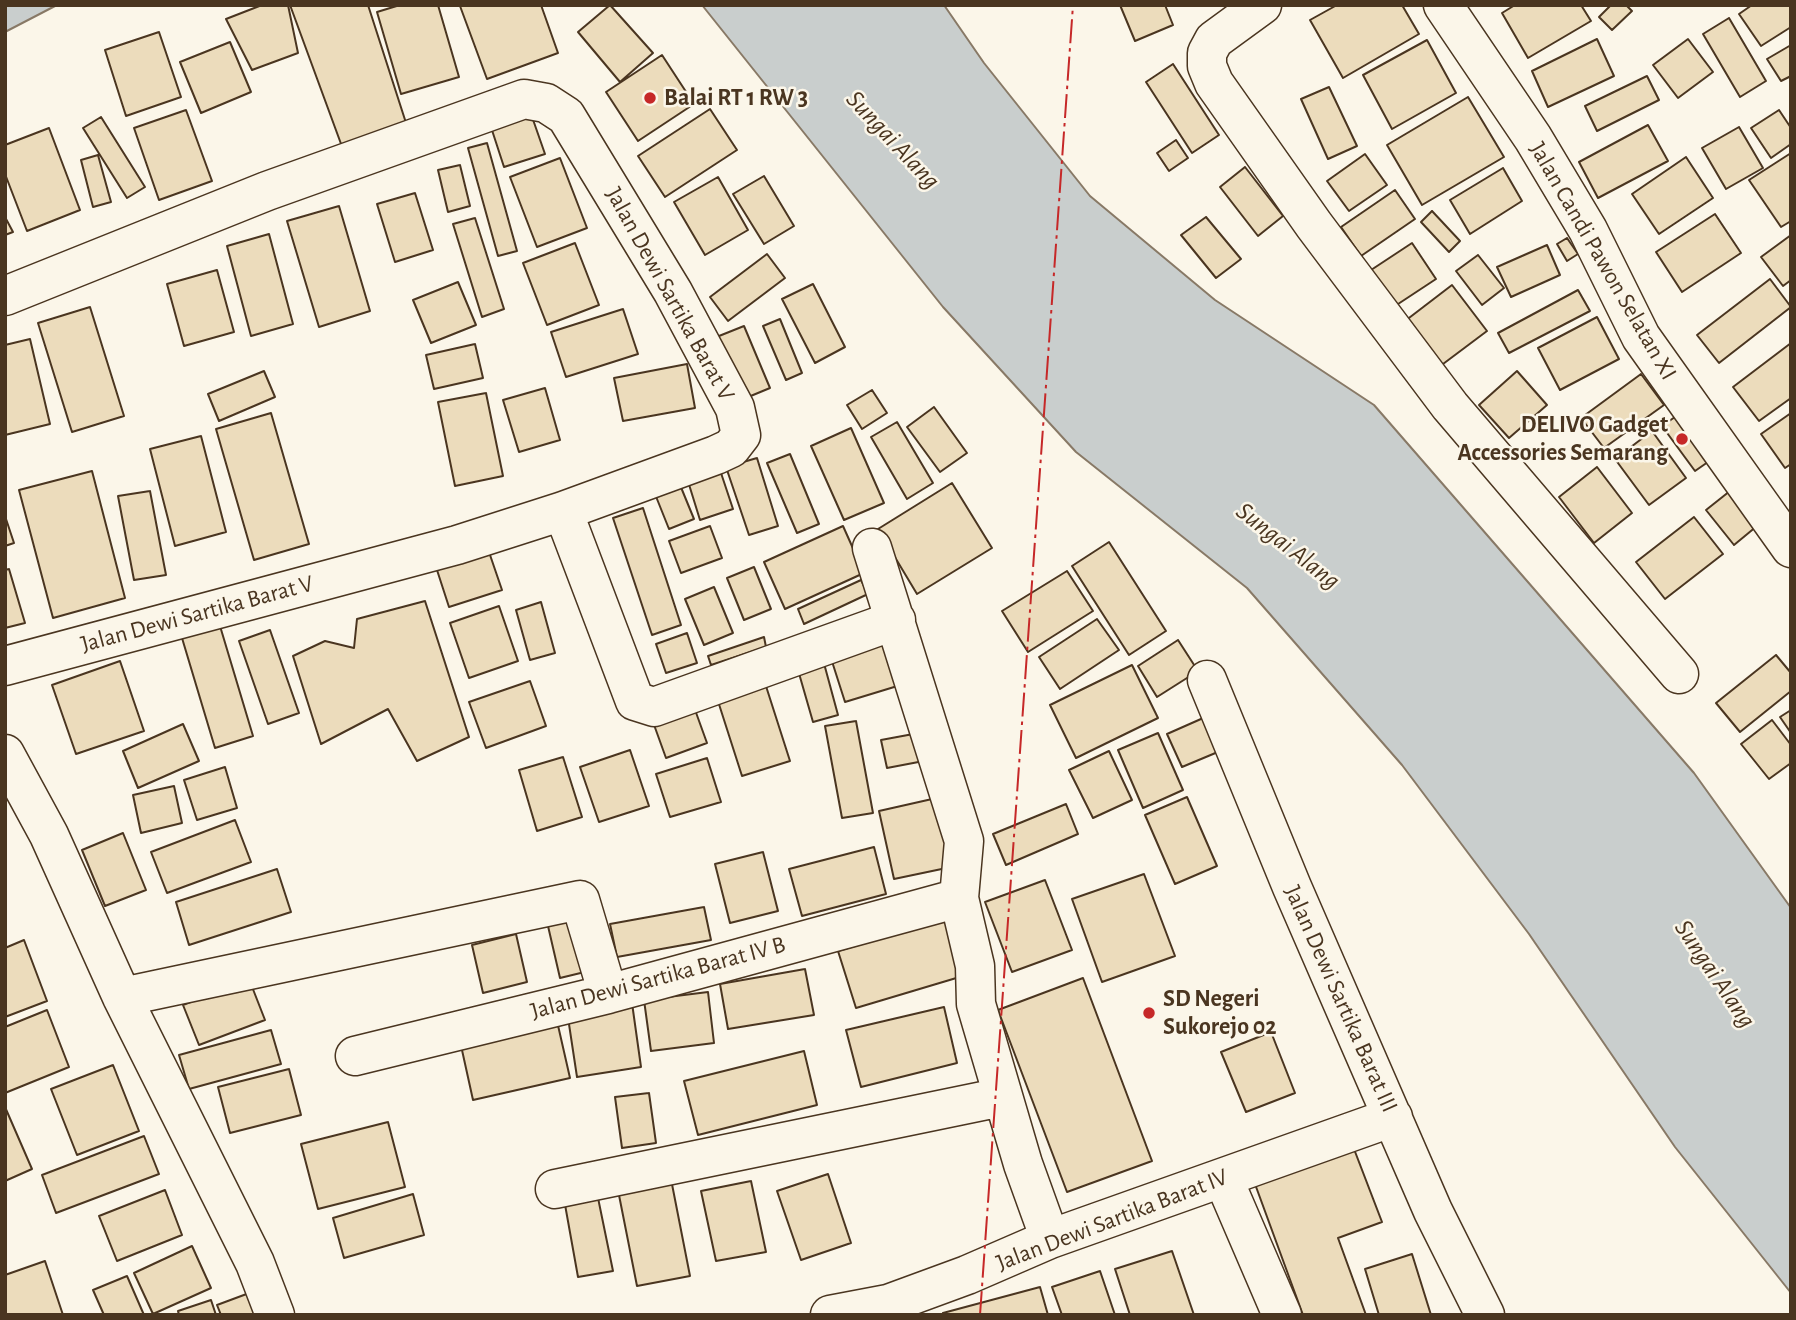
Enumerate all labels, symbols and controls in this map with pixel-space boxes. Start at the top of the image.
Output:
place label: Balai RT 1 RW 3 [664,84,808,112]
water label: Sungai Alang [839,84,947,196]
marker: Balai RT 1 RW 3 [642,90,658,106]
street label: Jalan Candi Pawon Selatan XI [1523,137,1683,385]
street label: Jalan Dewi Sartika Barat V [599,182,741,406]
place label: DELIVO Gadget Accessories Semarang [1457,411,1668,467]
marker: DELIVO Gadget Accessories Semarang [1674,431,1690,447]
water label: Sungai Alang [1230,496,1346,596]
street label: Jalan Dewi Sartika Barat V [78,569,316,659]
street label: Jalan Dewi Sartika Barat III [1278,881,1404,1117]
water label: Sungai Alang [1667,914,1763,1034]
street label: Jalan Dewi Sartika Barat IV B [528,930,788,1026]
place label: SD Negeri Sukorejo 02 [1163,985,1276,1041]
marker: SD Negeri Sukorejo 02 [1141,1005,1157,1021]
street label: Jalan Dewi Sartika Barat IV [992,1163,1232,1277]

